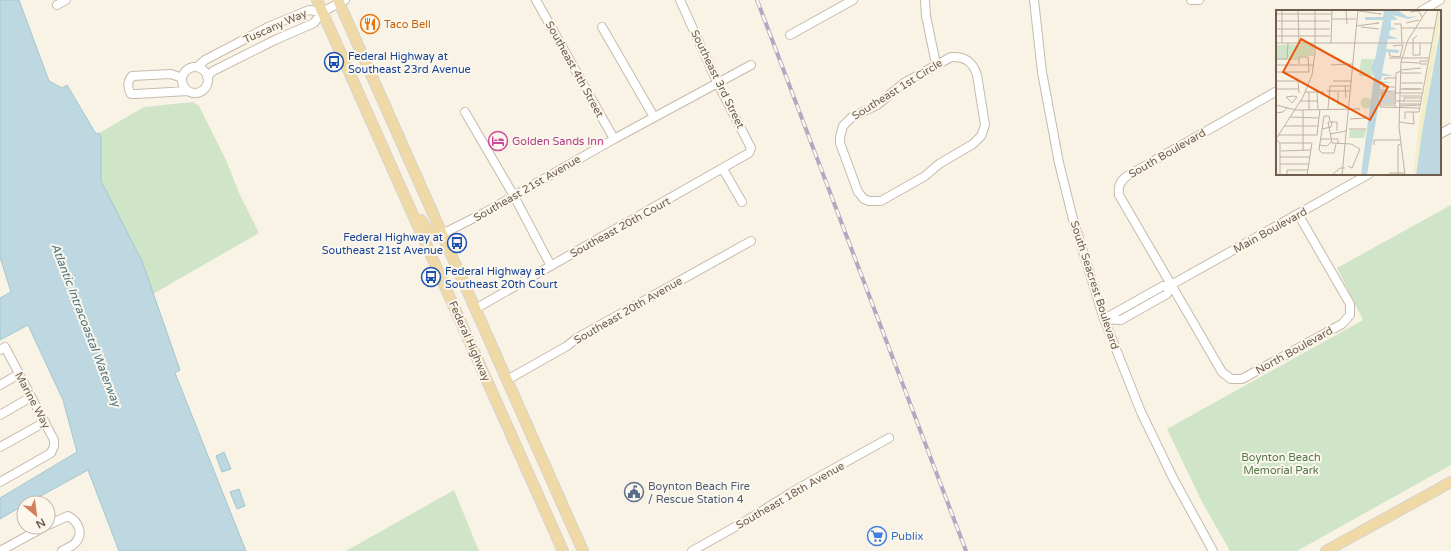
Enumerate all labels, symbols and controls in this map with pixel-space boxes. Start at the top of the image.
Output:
street label: Tuscany Way [241,7,309,46]
inset map [1276,10,1441,175]
restaurant icon: Taco Bell [359,13,381,35]
place label: Taco Bell [384,18,431,31]
street label: Southeast 4th Street [543,19,606,120]
street label: Southeast 3rd Street [688,28,747,131]
place label: Federal Highway at Southeast 23rd Avenue [348,50,471,76]
bus stop icon: Federal Highway at Southeast 23rd Avenue [323,51,345,73]
street label: Southeast 1st Circle [850,56,945,123]
street label: South Boulevard [1126,126,1208,181]
hotel icon: Golden Sands Inn [487,130,509,152]
place label: Golden Sands Inn [512,135,604,148]
street label: Southeast 21st Avenue [471,152,583,224]
street label: Southeast 20th Court [568,194,673,260]
street label: Main Boulevard [1231,205,1309,256]
street label: South Seacrest Boulevard [1068,219,1121,351]
place label: Federal Highway at Southeast 21st Avenue [322,231,443,257]
bus stop icon: Federal Highway at Southeast 21st Avenue [446,232,468,254]
water label: Atlantic Intracoastal Waterway [48,241,124,410]
place label: Federal Highway at Southeast 20th Court [445,265,558,291]
bus stop icon: Federal Highway at Southeast 20th Court [420,266,442,288]
street label: Southeast 20th Avenue [572,274,685,347]
street label: Federal Highway [446,299,493,384]
street label: North Boulevard [1253,324,1335,377]
street label: Marine Way [12,370,53,431]
park label: Boynton Beach Memorial Park [1241,451,1321,477]
street label: Southeast 18th Avenue [734,459,847,532]
place label: Boynton Beach Fire / Rescue Station 4 [648,480,750,506]
public building icon: Boynton Beach Fire / Rescue Station 4 [623,481,645,503]
north arrow [16,495,56,535]
text: N [34,515,48,531]
supermarket icon: Publix [866,525,888,547]
place label: Publix [891,530,923,543]

